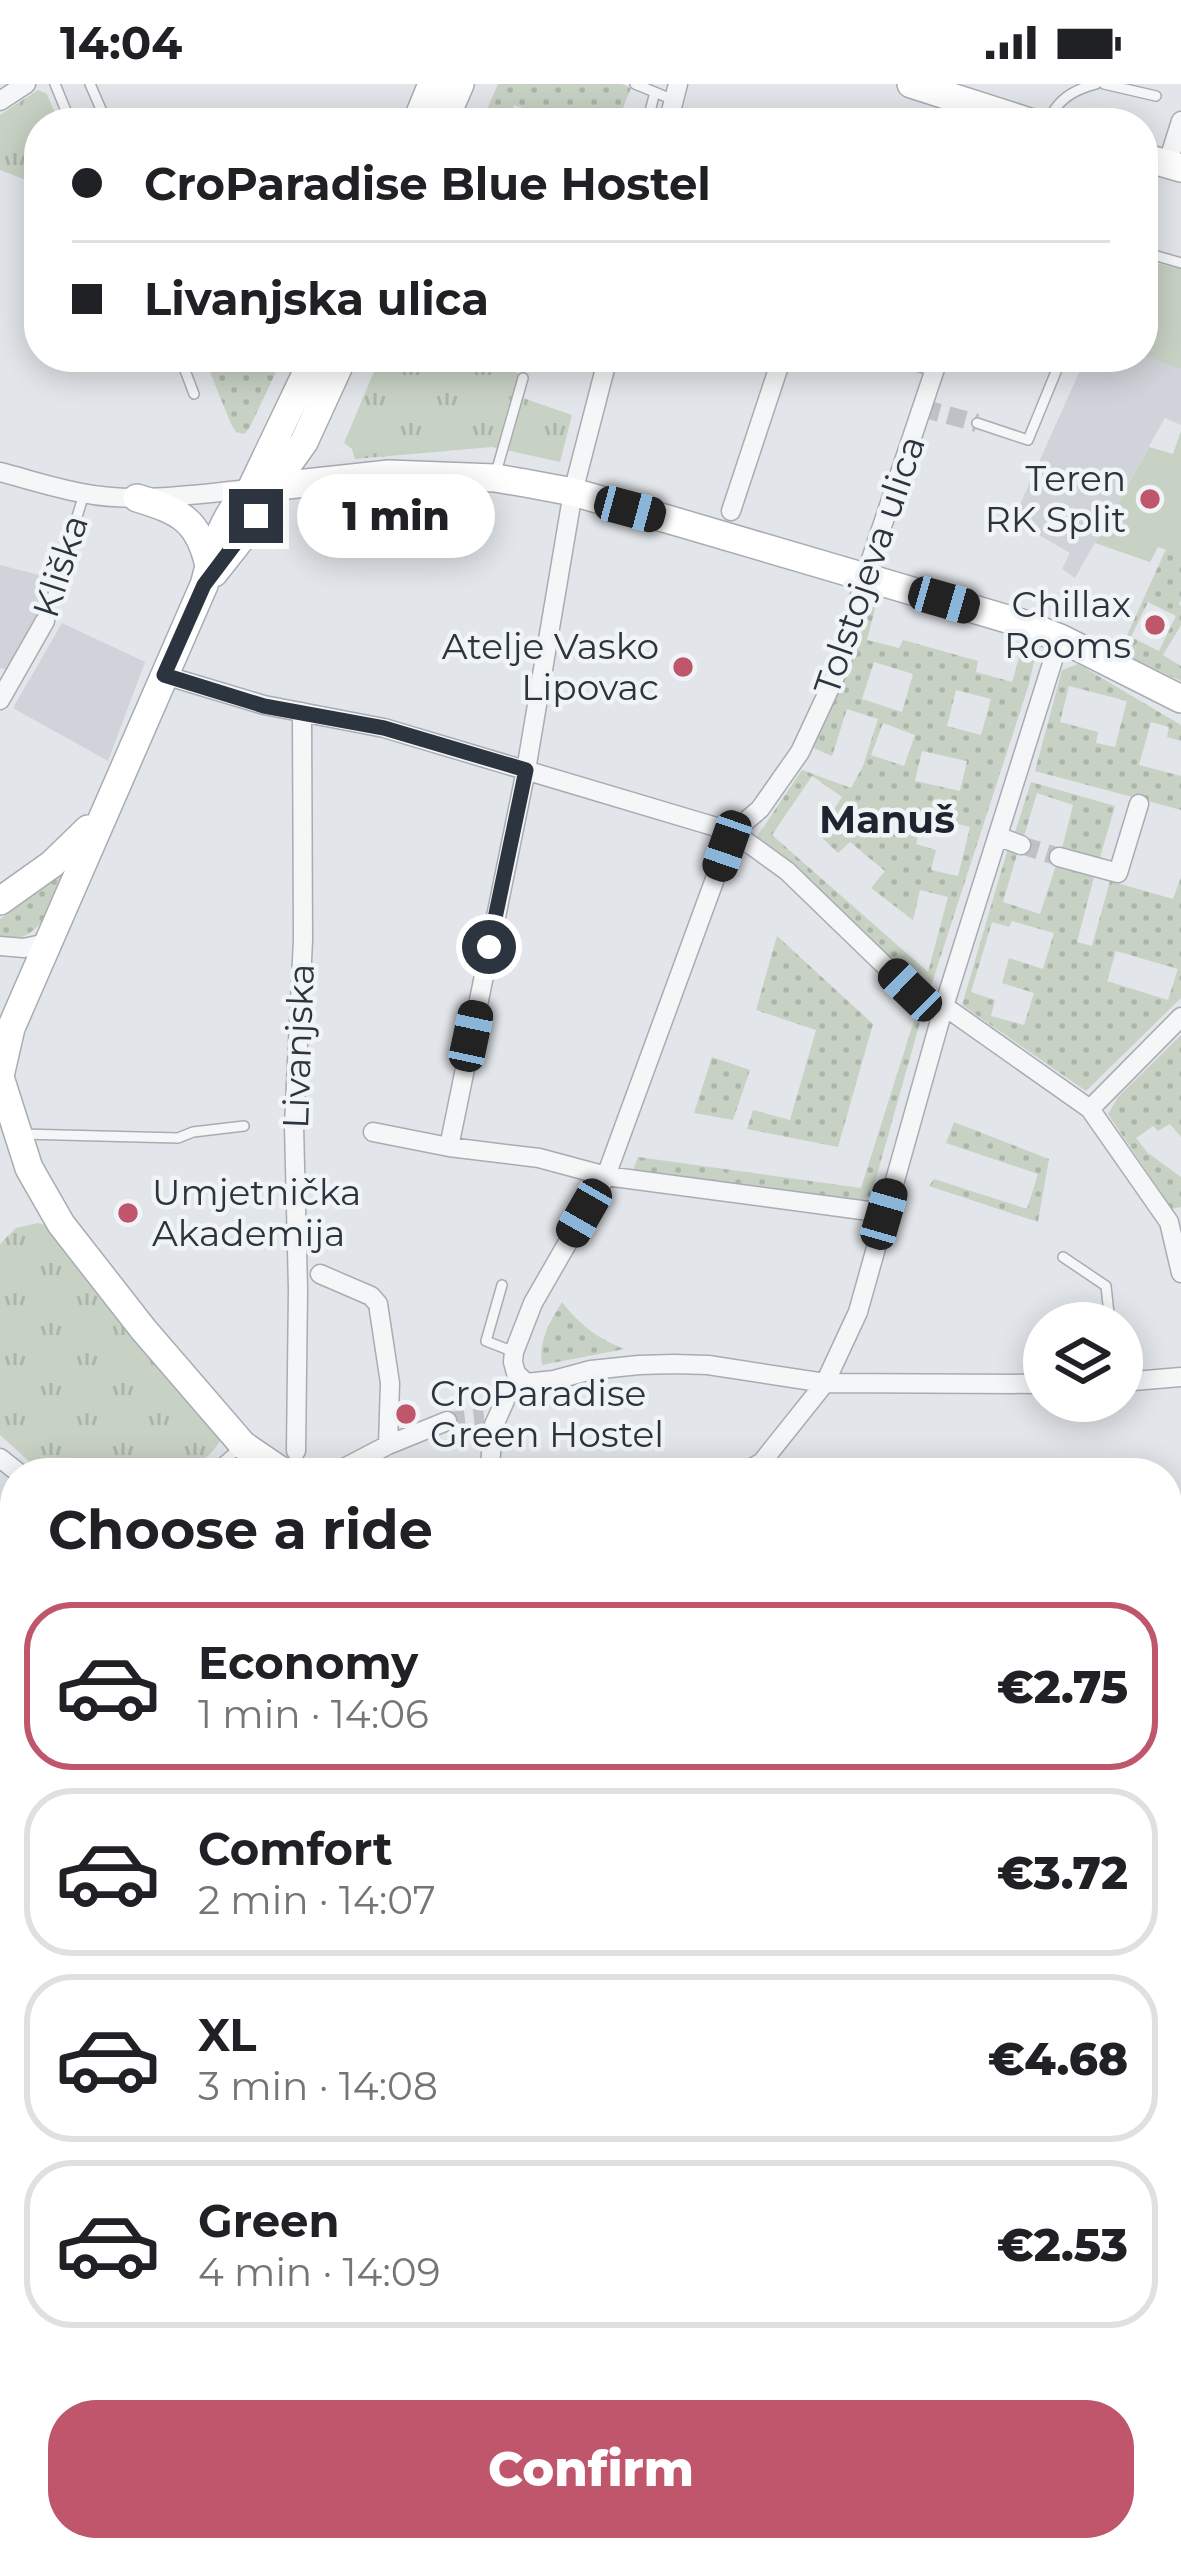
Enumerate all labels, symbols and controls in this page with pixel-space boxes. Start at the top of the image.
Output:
text: 14:04 [60,15,182,70]
text: CroParadise Blue Hostel [144,156,711,211]
text: Livanjska ulica [144,271,489,326]
street label: Tolstojeva ulica [804,430,934,700]
place label: Teren RK Split [985,456,1126,541]
callout: 1 min [298,474,496,558]
car [591,482,669,536]
marker: Teren RK Split [1137,486,1163,512]
route end [229,489,283,543]
text: 1 min [342,492,450,540]
street label: Kliška [23,509,97,623]
car [904,573,984,627]
place label: Chillax Rooms [1004,582,1131,667]
marker: Chillax Rooms [1142,612,1168,638]
place label: Atelje Vasko Lipovac [442,624,659,709]
marker: Atelje Vasko Lipovac [670,654,696,680]
district label: Manuš [819,795,955,843]
car [698,806,756,886]
route start [462,920,516,974]
car [872,952,948,1028]
street label: Livanjska [273,963,323,1129]
car [446,997,496,1075]
place label: Umjetnička Akademija [152,1170,361,1255]
car [550,1173,618,1253]
car [857,1174,911,1254]
marker: Umjetnička Akademija [115,1200,141,1226]
map controls [1023,1302,1143,1422]
button: layers [1023,1302,1143,1422]
place label: CroParadise Green Hostel [430,1371,664,1456]
marker: CroParadise Green Hostel [393,1401,419,1427]
text: Choose a ride [48,1497,433,1563]
icon: car [54,1632,162,1740]
text: Economy [198,1635,418,1690]
text: €2.75 [997,1659,1128,1714]
text: 1 min · 14:06 [198,1690,429,1738]
icon: car [54,1818,162,1926]
text: Comfort [198,1821,393,1876]
text: €3.72 [997,1845,1128,1900]
text: 2 min · 14:07 [198,1876,436,1924]
icon: car [54,2004,162,2112]
text: XL [198,2007,256,2062]
text: €4.68 [988,2031,1128,2086]
text: 3 min · 14:08 [198,2062,438,2110]
icon: car [54,2190,162,2298]
text: Green [198,2193,340,2248]
text: €2.53 [997,2217,1128,2272]
text: 4 min · 14:09 [198,2248,440,2296]
button: Confirm [48,2400,1134,2538]

